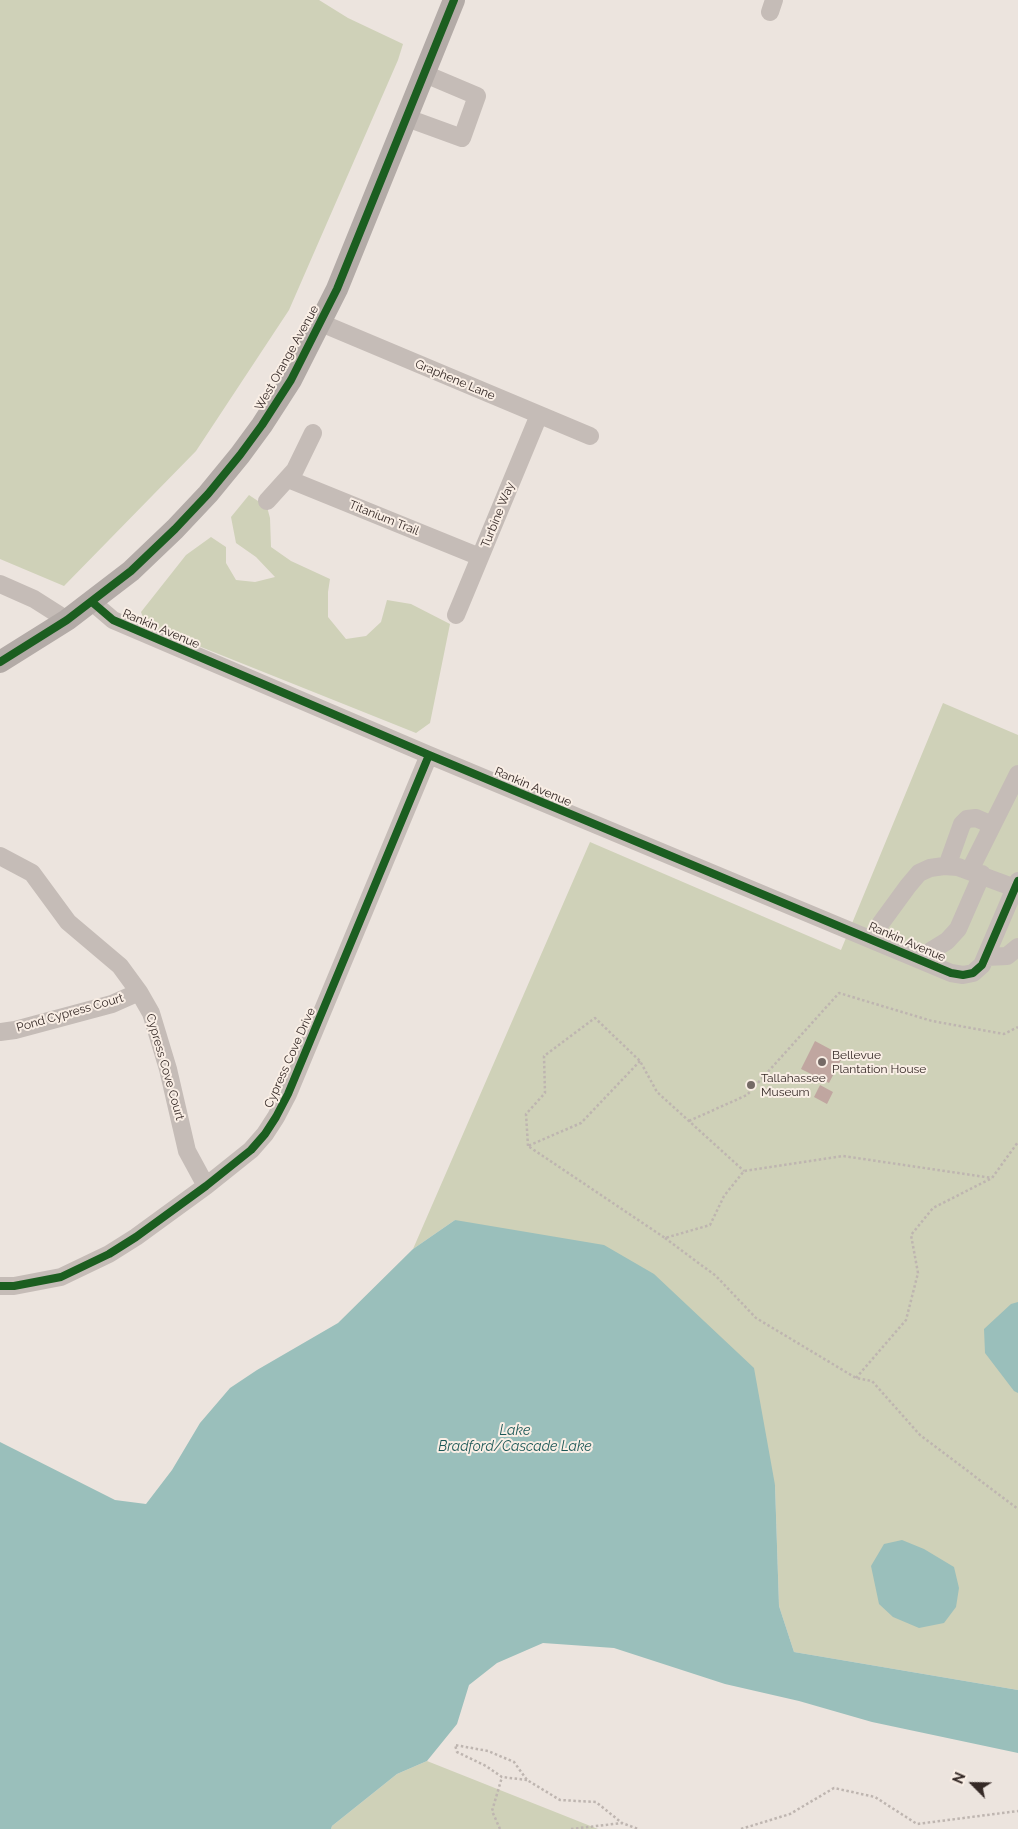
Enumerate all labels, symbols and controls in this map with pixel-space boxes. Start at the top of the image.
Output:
street label: West Orange Avenue [252,303,322,413]
street label: Graphene Lane [413,357,497,403]
street label: Turbine Way [478,480,518,550]
street label: Titanium Trail [347,497,421,539]
street label: Rankin Avenue [120,606,202,652]
street label: Rankin Avenue [492,764,574,810]
street label: Rankin Avenue [866,919,948,965]
street label: Pond Cypress Court [15,991,125,1035]
street label: Cypress Cove Drive [261,1006,319,1110]
street label: Cypress Cove Court [143,1012,187,1122]
place label: Bellevue Plantation House [832,1048,926,1076]
marker: Bellevue Plantation House [816,1056,828,1068]
place label: Tallahassee Museum [761,1071,826,1099]
marker: Tallahassee Museum [745,1079,757,1091]
water label: Lake Bradford/Cascade Lake [438,1423,592,1455]
north arrow [948,1759,998,1809]
text: N [950,1770,969,1786]

